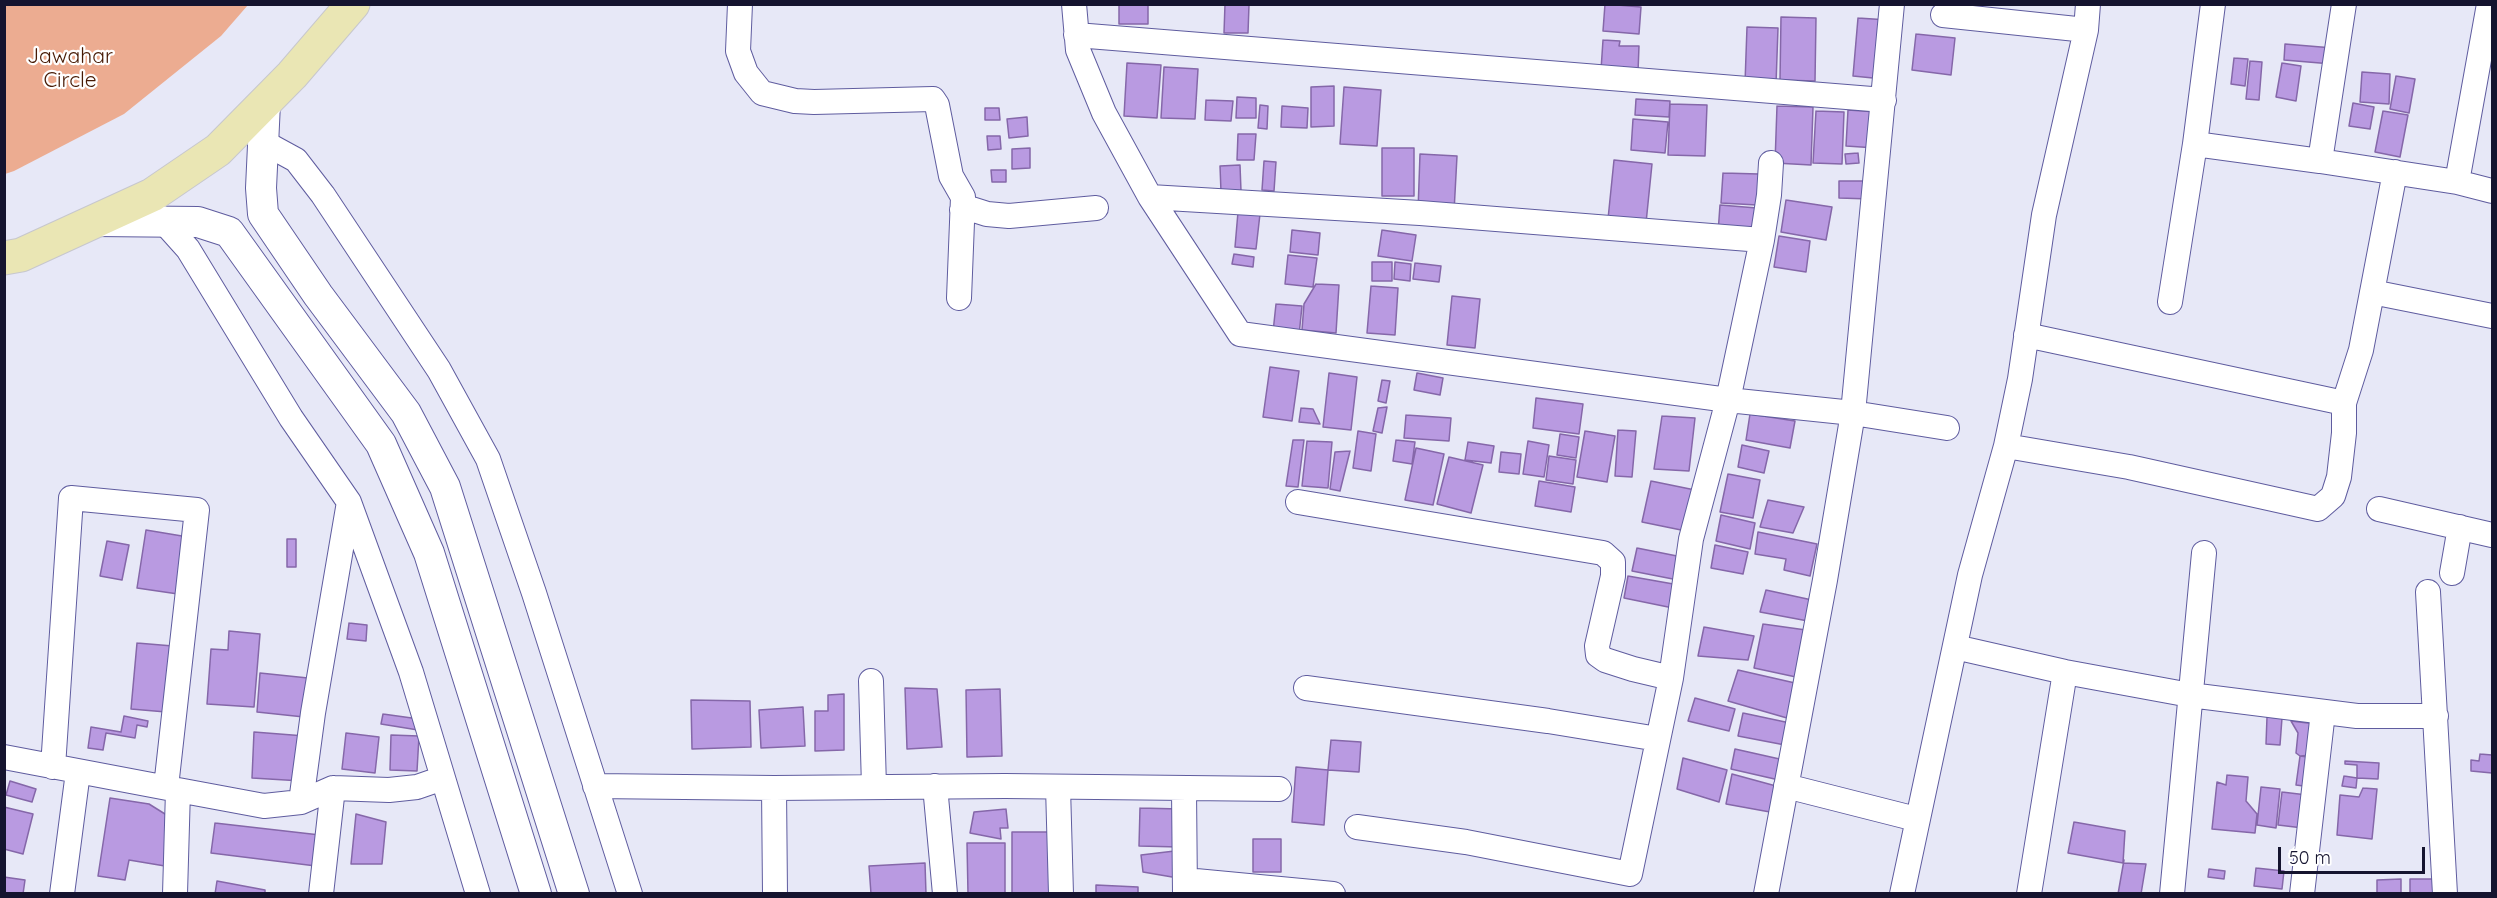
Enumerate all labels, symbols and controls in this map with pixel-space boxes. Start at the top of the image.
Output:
park label: Jawahar Circle [27,44,113,94]
scale bar [2281,835,2428,873]
text: 50 m [2289,846,2331,869]

